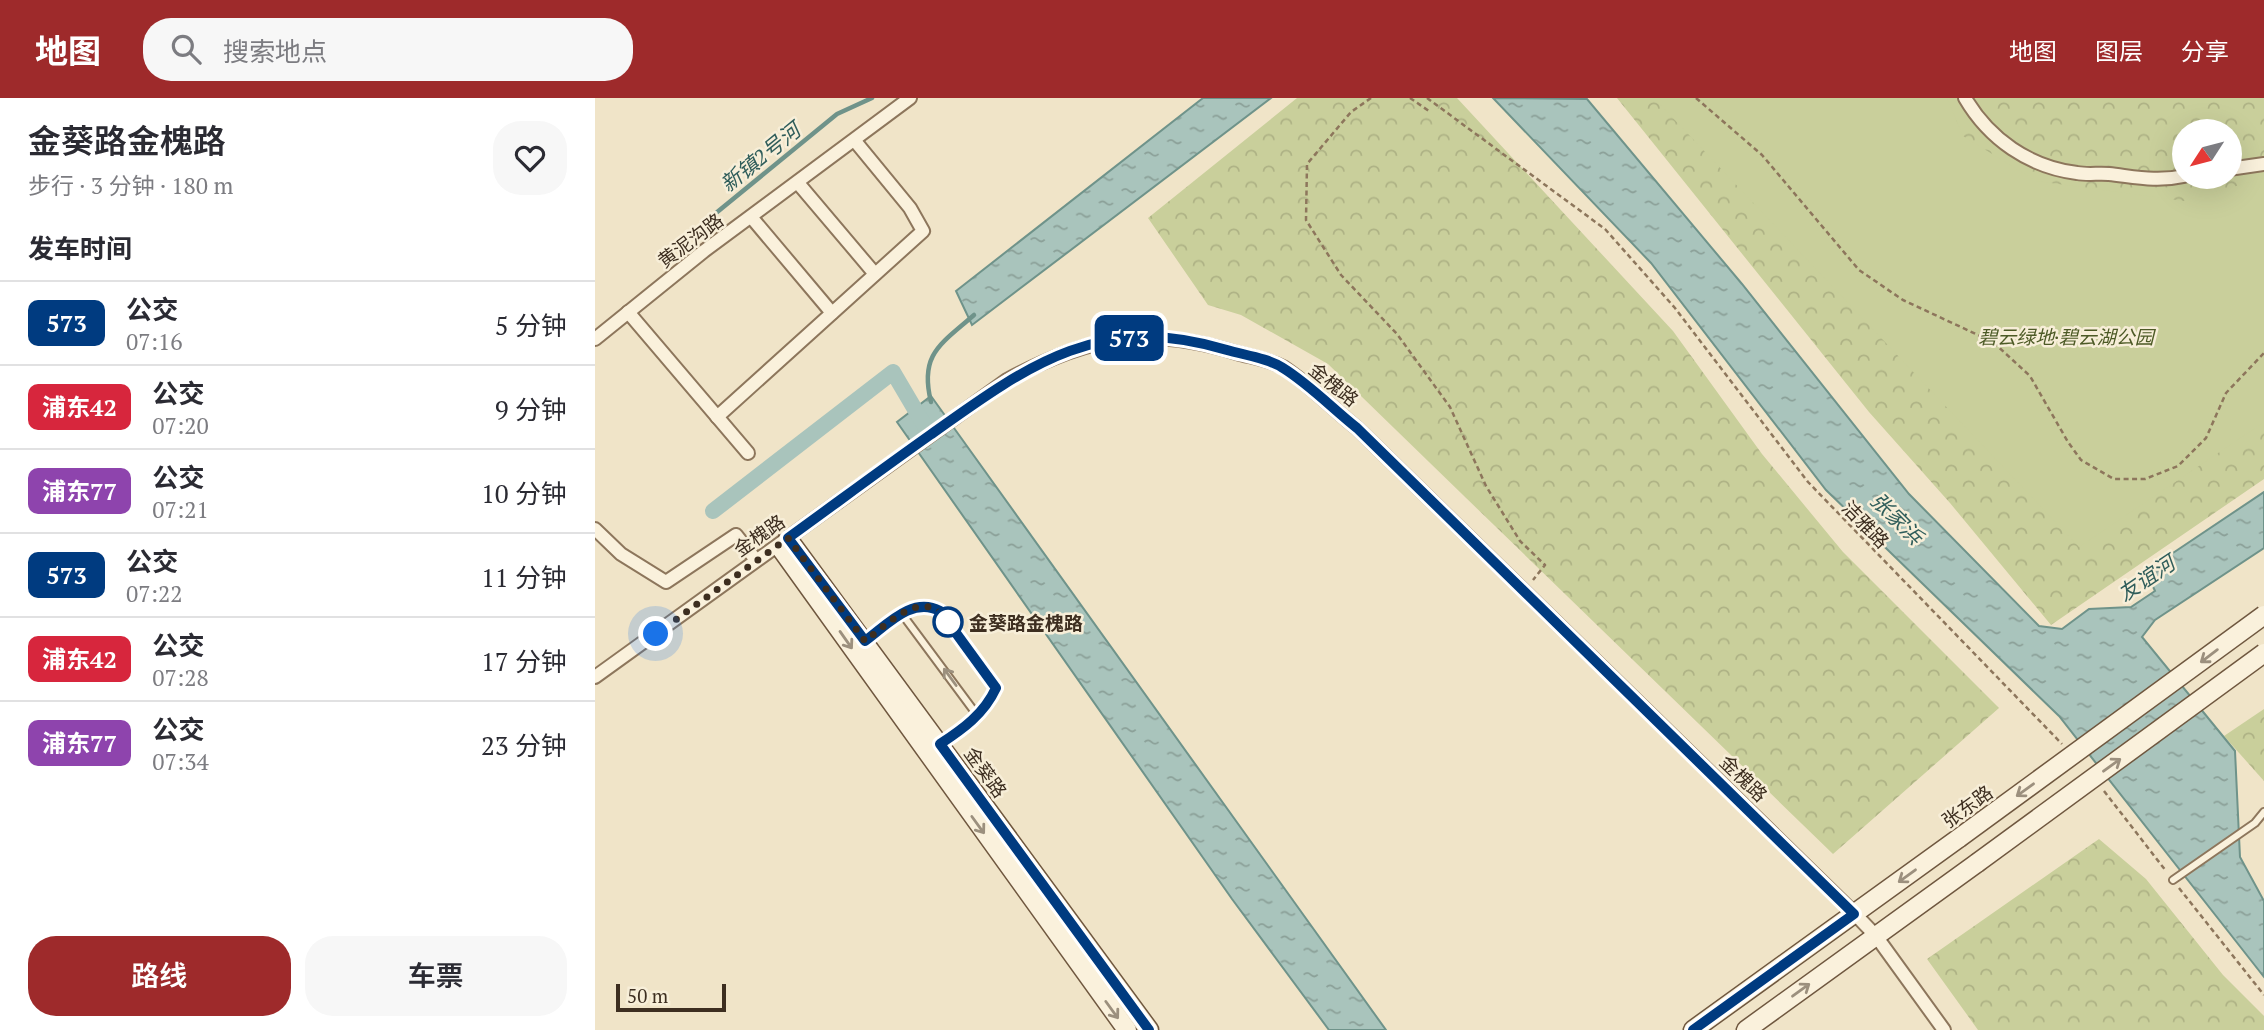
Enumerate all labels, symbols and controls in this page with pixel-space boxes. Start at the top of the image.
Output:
search box [143,18,633,81]
text: 地图 [35,29,101,72]
icon: search [167,30,205,68]
text: 搜索地点 [223,34,327,68]
text: 地图 [2009,35,2057,67]
text: 图层 [2095,35,2143,67]
text: 分享 [2181,35,2229,67]
water label: 新镇2号河 [714,114,809,198]
text: 金葵路金槐路 [28,119,226,162]
north arrow [2172,119,2242,189]
map controls [2172,119,2242,189]
button: heart [493,121,567,195]
text: 步行 · 3 分钟 · 180 m [28,170,233,201]
street label: 黄泥沟路 [652,207,728,273]
text: 发车时间 [28,231,132,265]
text: 公交 [126,292,178,326]
text: 573 [46,307,87,339]
text: 5 分钟 [495,308,567,342]
line badge: 573 [1089,315,1169,361]
text: 573 [1109,322,1149,354]
park label: 碧云绿地·碧云湖公园 [1978,324,2157,349]
text: 07:16 [126,326,183,357]
street label: 金槐路 [1304,356,1364,412]
text: 公交 [152,376,204,410]
text: 浦东42 [42,391,117,423]
text: 9 分钟 [495,392,567,426]
text: 07:20 [152,410,209,441]
text: 公交 [152,460,204,494]
text: 浦东77 [42,475,117,507]
text: 10 分钟 [481,476,567,510]
water label: 张家浜 [1865,486,1931,552]
text: 07:21 [152,494,209,525]
street label: 洁雅路 [1837,495,1895,553]
street label: 金槐路 [728,508,790,562]
text: 公交 [126,544,178,578]
water label: 友谊河 [2112,547,2183,607]
text: 573 [46,559,87,591]
text: 11 分钟 [481,560,567,594]
text: 07:22 [126,578,183,609]
marker: 金葵路金槐路 [933,607,963,637]
place label: 金葵路金槐路 [969,610,1083,635]
your location [638,616,673,651]
text: 公交 [152,628,204,662]
one-way arrow [839,630,853,649]
text: 浦东42 [42,643,117,675]
text: 17 分钟 [481,644,567,678]
one-way arrow [2200,648,2219,663]
text: 07:28 [152,662,209,693]
one-way arrow [942,668,957,687]
text: 公交 [152,712,204,746]
text: 浦东77 [42,727,117,759]
text: 23 分钟 [481,728,567,762]
street label: 金葵路 [959,742,1013,802]
text: 07:34 [152,746,209,777]
street label: 金槐路 [1715,749,1773,807]
one-way arrow [2102,758,2121,772]
street label: 张东路 [1937,779,1997,833]
one-way arrow [2016,783,2035,797]
one-way arrow [971,815,986,834]
one-way arrow [1898,868,1917,883]
button: 路线 [28,936,291,1016]
button: 车票 [305,936,567,1016]
scale bar [616,981,726,1013]
text: 50 m [627,983,668,1008]
one-way arrow [1791,983,1810,997]
one-way arrow [1104,1000,1119,1019]

